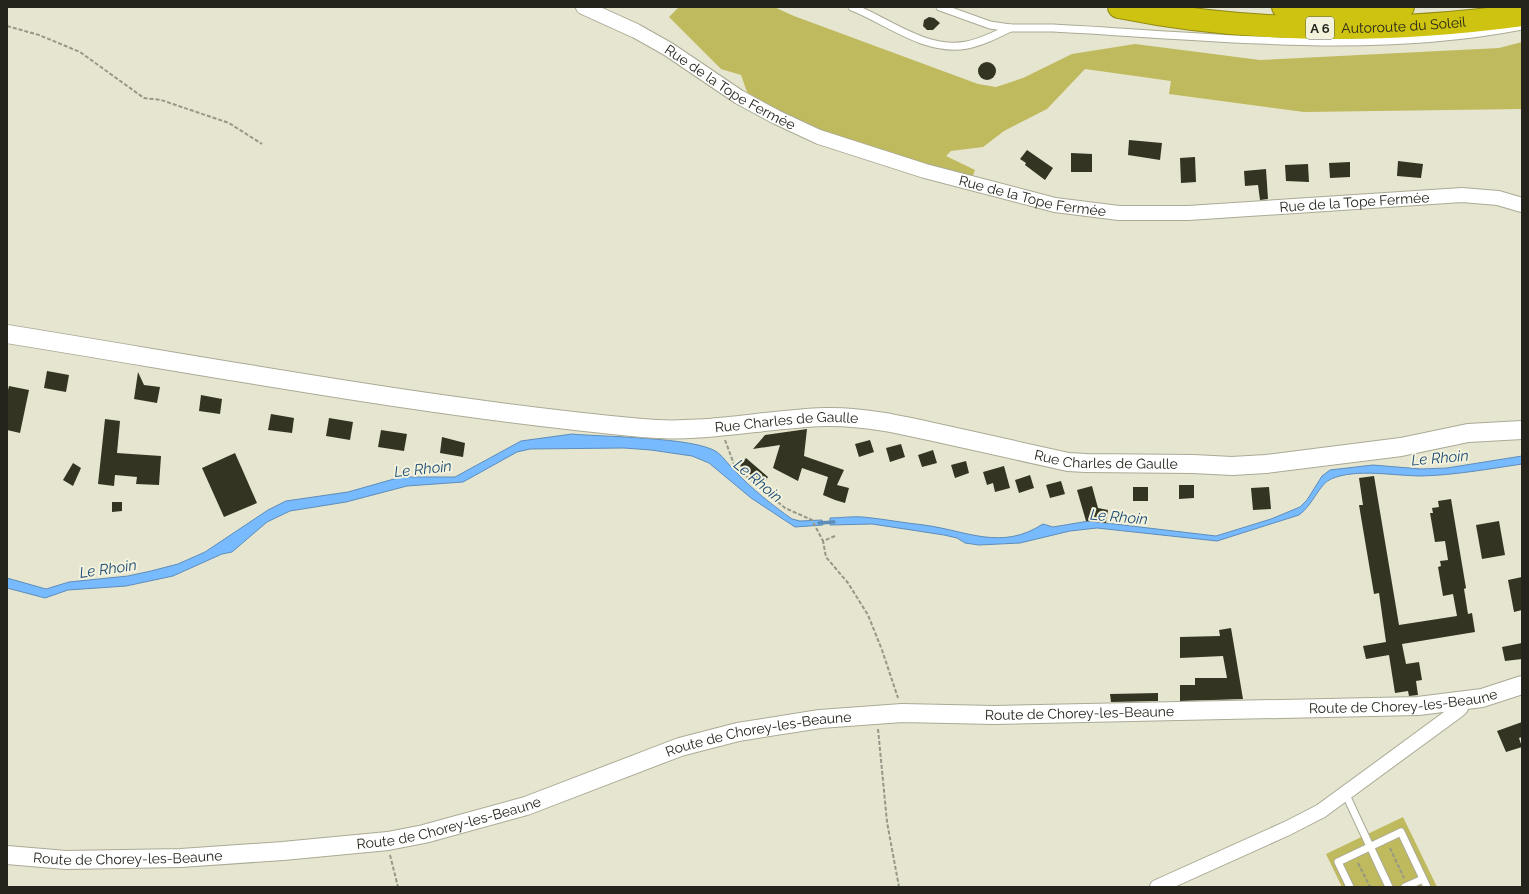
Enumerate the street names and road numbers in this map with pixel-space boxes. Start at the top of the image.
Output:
street label: Autoroute du Soleil [1341,14,1467,36]
road number: A 6 [1306,17,1334,39]
street label: Rue de la Tope Fermée [662,41,798,133]
street label: Rue de la Tope Fermée [957,172,1107,219]
street label: Rue de la Tope Fermée [1279,189,1430,215]
street label: Rue Charles de Gaulle [714,409,859,435]
street label: Rue Charles de Gaulle [1033,447,1178,472]
street label: Route de Chorey-les-Beaune [1309,686,1499,716]
street label: Route de Chorey-les-Beaune [985,703,1174,723]
street label: Route de Chorey-les-Beaune [663,709,852,760]
street label: Route de Chorey-les-Beaune [356,793,543,852]
street label: Route de Chorey-les-Beaune [33,847,223,868]

